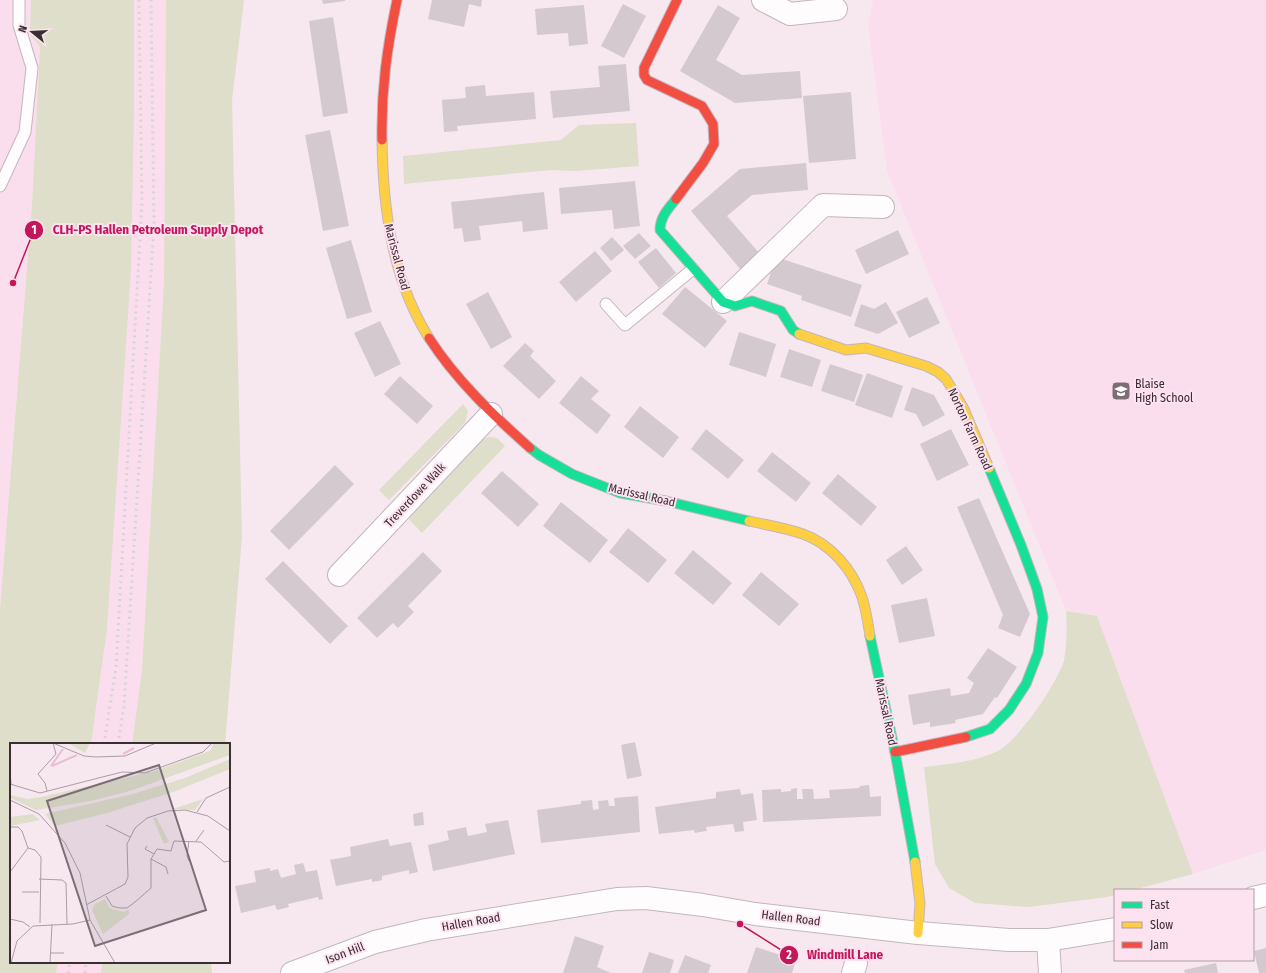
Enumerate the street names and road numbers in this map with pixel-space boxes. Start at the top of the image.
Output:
street label: Marissal Road [381,222,413,292]
street label: Norton Farm Road [945,386,995,472]
street label: Treverdowe Walk [382,460,449,530]
street label: Marissal Road [607,480,677,510]
street label: Marissal Road [872,677,900,747]
street label: Hallen Road [761,907,821,929]
street label: Hallen Road [441,910,501,934]
street label: Ison Hill [324,939,366,967]

